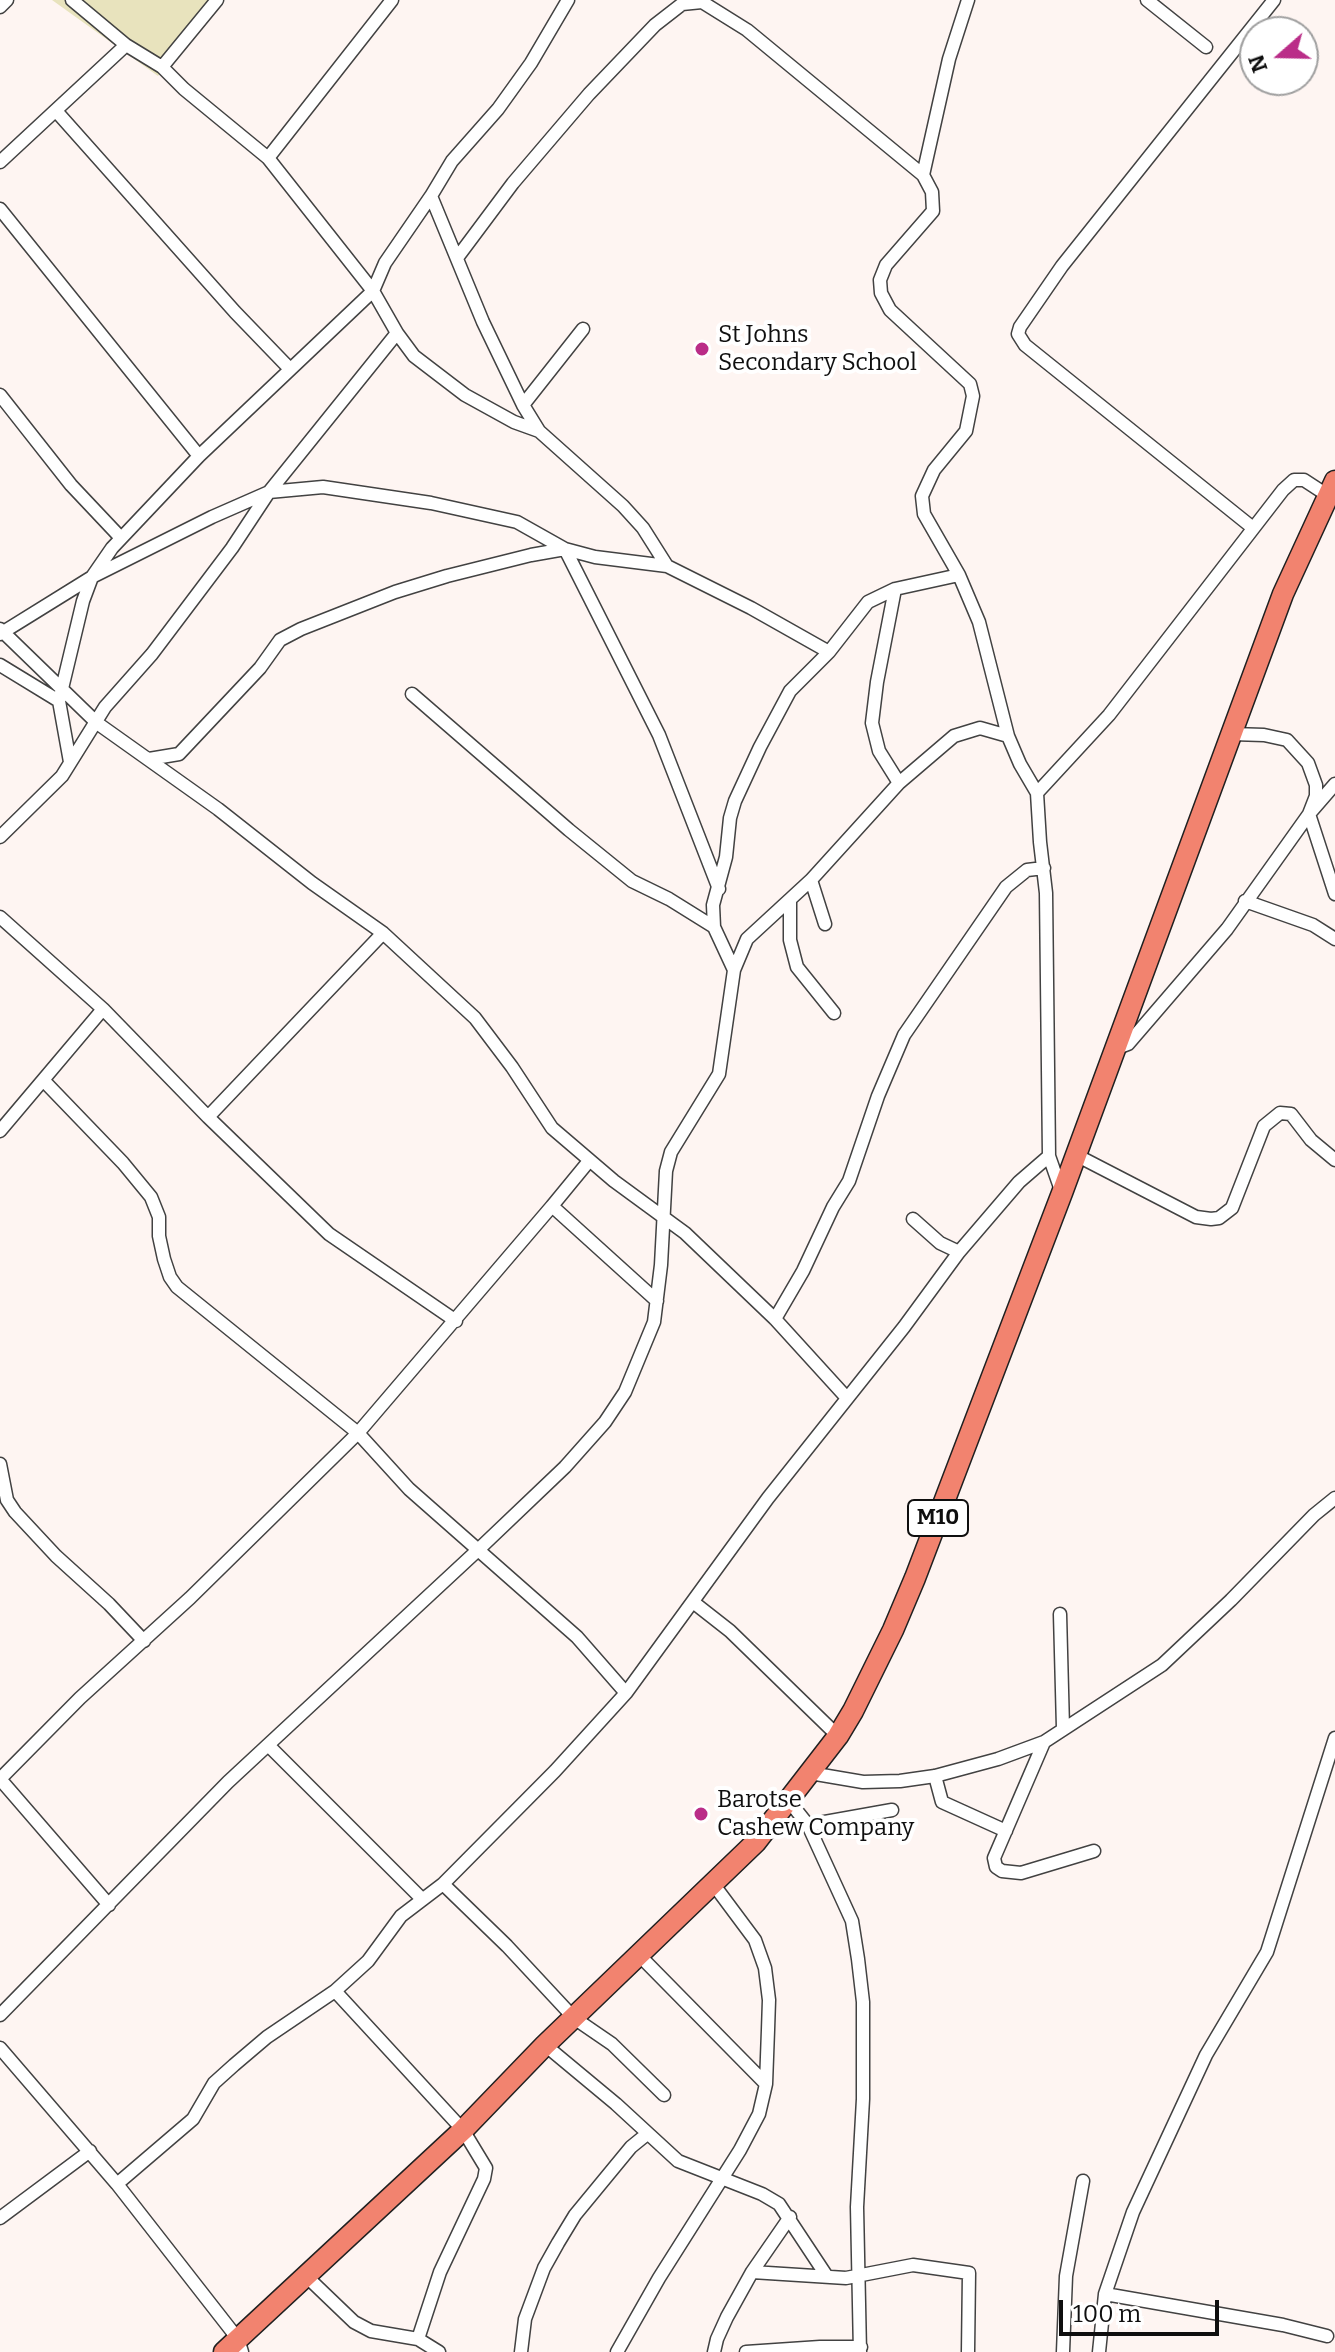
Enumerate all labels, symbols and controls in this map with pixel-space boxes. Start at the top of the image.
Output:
north arrow [1239,16,1319,96]
text: N [1242,51,1273,76]
place label: St Johns Secondary School [718,321,917,377]
marker: St Johns Secondary School [693,340,711,358]
road number: M10 [908,1500,968,1536]
place label: Barotse Cashew Company [717,1786,914,1842]
marker: Barotse Cashew Company [692,1805,710,1823]
scale bar [1063,2284,1223,2334]
text: 100 m [1073,2300,1141,2328]

